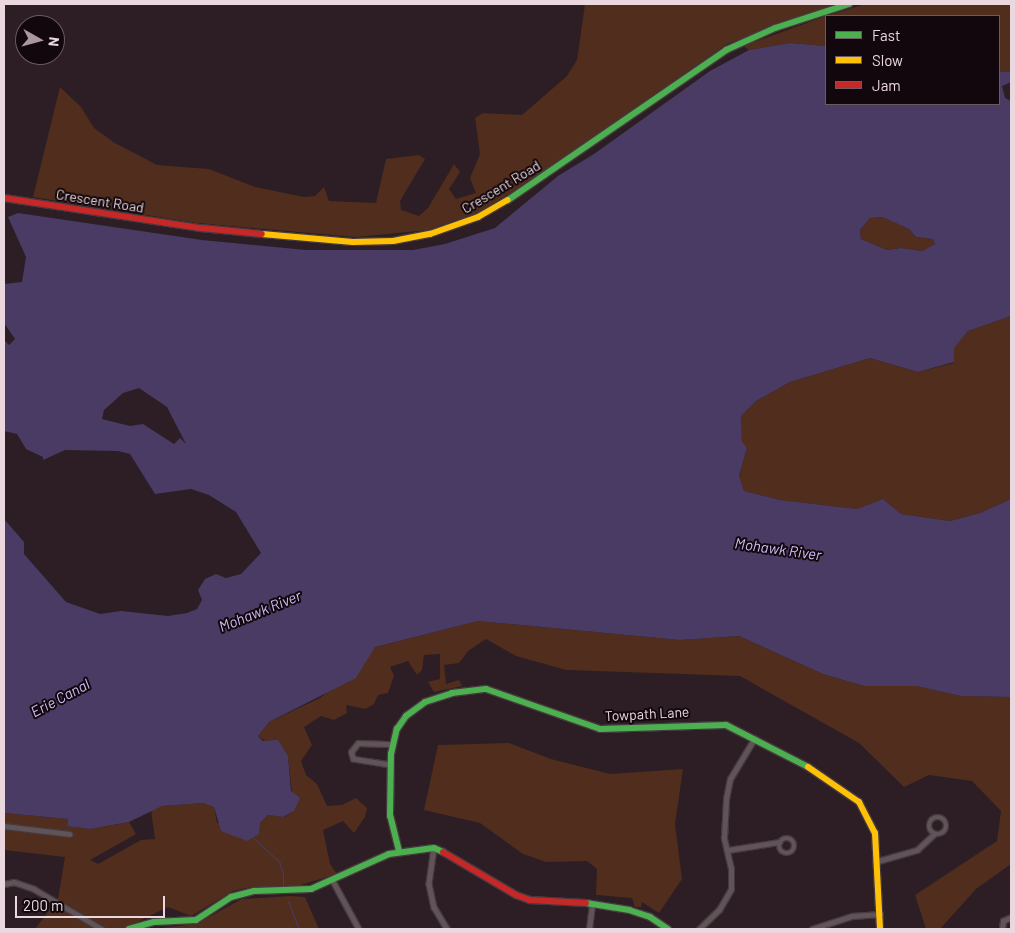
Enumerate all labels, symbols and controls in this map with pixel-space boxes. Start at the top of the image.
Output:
north arrow [15,15,65,65]
legend [825,15,1000,105]
text: Fast [872,26,900,44]
text: N [45,36,63,47]
text: Slow [872,51,903,69]
text: Jam [872,76,901,94]
street label: Crescent Road [459,157,543,217]
street label: Crescent Road [55,186,145,216]
water label: Mohawk River [734,534,822,564]
water label: Mohawk River [216,586,304,636]
water label: Erie Canal [27,675,93,721]
street label: Towpath Lane [604,703,690,725]
scale bar [18,886,168,918]
text: 200 m [23,896,63,914]

